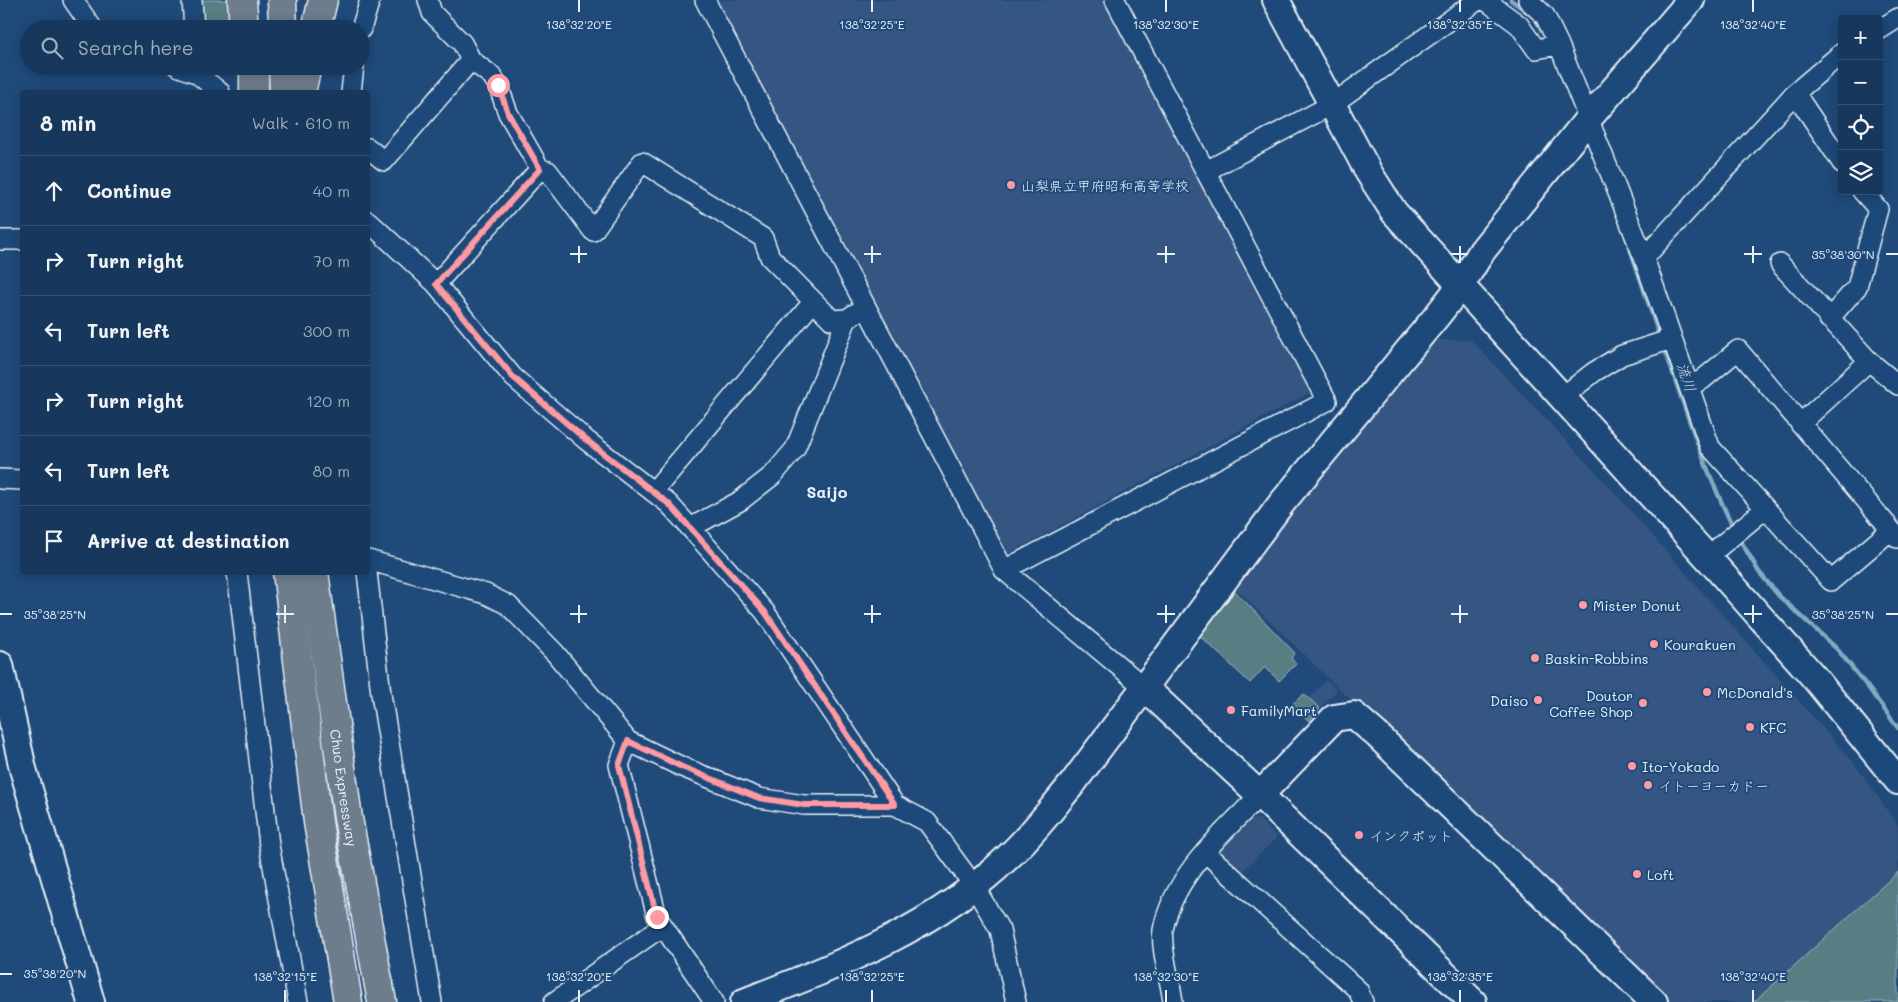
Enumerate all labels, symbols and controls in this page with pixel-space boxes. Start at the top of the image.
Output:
map controls [1838,15,1883,195]
button: + [1838,15,1883,60]
text: 138°32'20"E [546,16,612,32]
text: 138°32'25"E [839,16,905,32]
text: 138°32'30"E [1133,16,1199,32]
text: 138°32'35"E [1427,16,1493,32]
text: 138°32'40"E [1720,16,1786,32]
search box [20,20,370,75]
icon: search [38,34,66,62]
text: Search here [78,35,194,60]
button: − [1838,60,1883,105]
route start [487,74,510,97]
button: locate [1838,105,1883,150]
text: 8 min [40,109,96,136]
text: Walk · 610 m [252,112,350,133]
button: layers [1838,150,1883,195]
place label: 山梨県立甲府昭和高等学校 [1021,176,1189,195]
icon: ahead [40,177,68,205]
text: Continue [87,178,172,203]
marker: 山梨県立甲府昭和高等学校 [1005,179,1017,191]
text: 40 m [313,180,350,201]
text: 35°38'30"N [1811,246,1875,262]
icon: right [40,247,68,275]
text: Turn right [87,248,184,273]
text: 70 m [313,250,350,271]
icon: left [40,317,68,345]
text: Turn left [87,318,170,343]
text: 300 m [303,320,350,341]
water label: 流川 [1673,360,1701,394]
icon: right [40,387,68,415]
text: Turn right [87,388,184,413]
text: 120 m [306,390,350,411]
icon: left [40,457,68,485]
text: Turn left [87,458,170,483]
text: 80 m [313,460,350,481]
district label: Saijo [807,481,848,502]
icon: arrive [40,527,68,555]
text: Arrive at destination [87,528,290,553]
place label: Mister Donut [1593,596,1681,615]
marker: Mister Donut [1577,599,1589,611]
text: 35°38'25"N [24,606,86,622]
text: 35°38'25"N [1812,606,1874,622]
place label: Kourakuen [1664,635,1736,654]
marker: Kourakuen [1648,638,1660,650]
place label: Baskin-Robbins [1545,649,1649,668]
marker: Baskin-Robbins [1529,652,1541,664]
place label: McDonald's [1717,683,1793,702]
place label: Doutor Coffee Shop [1549,686,1633,721]
marker: McDonald's [1701,686,1713,698]
place label: Daiso [1490,691,1528,710]
marker: Daiso [1532,694,1544,706]
marker: Doutor Coffee Shop [1637,697,1649,709]
place label: FamilyMart [1241,701,1317,720]
marker: FamilyMart [1225,704,1237,716]
place label: KFC [1760,718,1786,737]
marker: KFC [1744,721,1756,733]
street label: Chuo Expressway [326,728,363,848]
place label: Ito-Yokado [1642,757,1719,776]
marker: Ito-Yokado [1626,760,1638,772]
place label: イトーヨーカドー [1658,776,1769,795]
marker: イトーヨーカドー [1642,779,1654,791]
place label: インクポット [1369,826,1453,845]
marker: インクポット [1353,829,1365,841]
place label: Loft [1647,865,1674,884]
marker: Loft [1631,868,1643,880]
route end [646,906,669,929]
text: 35°38'20"N [24,965,86,981]
text: 138°32'15"E [253,968,317,984]
text: 138°32'20"E [546,968,612,984]
text: 138°32'25"E [839,968,905,984]
text: 138°32'30"E [1133,968,1199,984]
text: 138°32'35"E [1427,968,1493,984]
text: 138°32'40"E [1720,968,1786,984]

